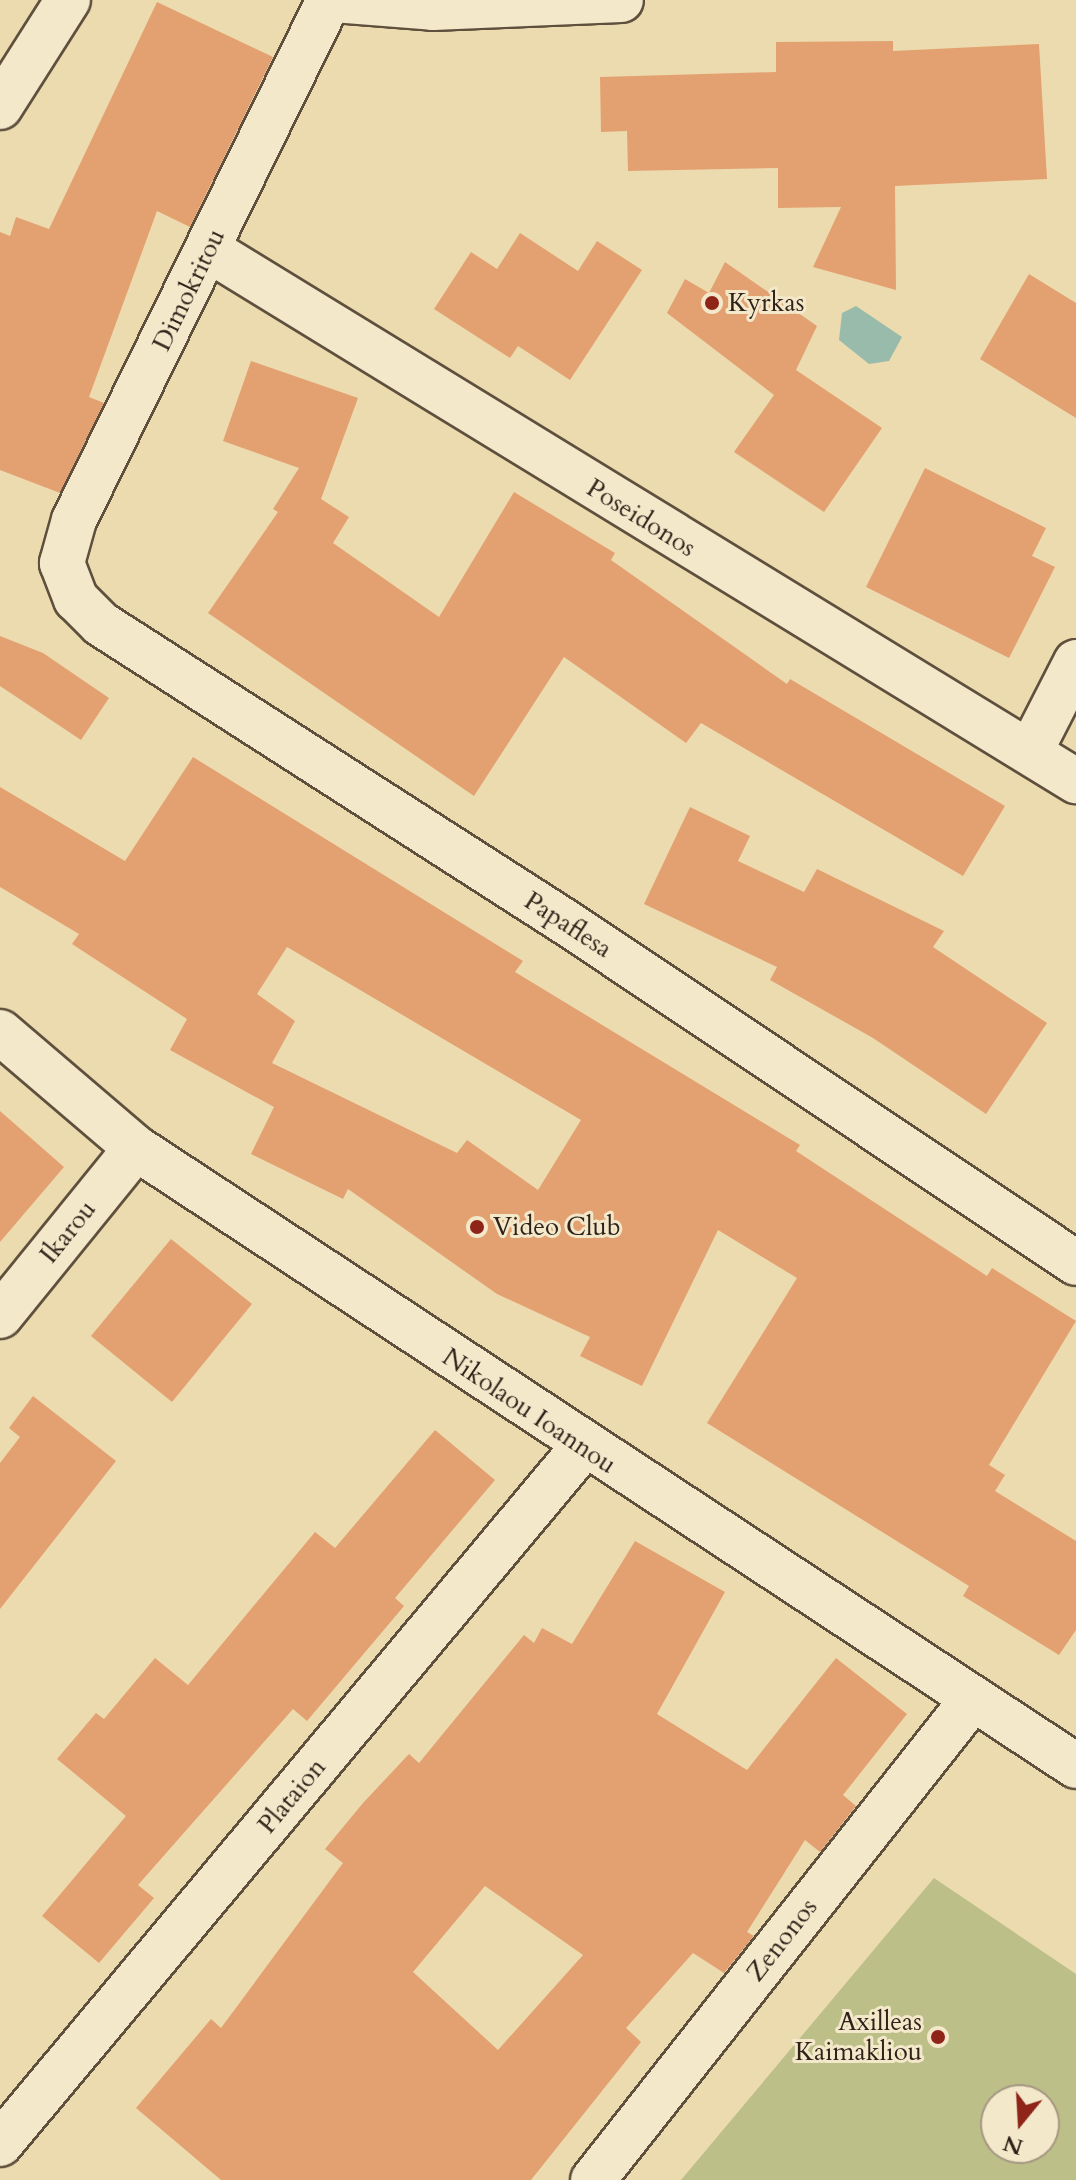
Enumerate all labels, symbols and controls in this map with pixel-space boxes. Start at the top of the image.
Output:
street label: Dimokritou [146,224,232,356]
place label: Kyrkas [728,287,804,319]
marker: Kyrkas [703,294,721,312]
street label: Poseidonos [581,472,701,564]
street label: Papaflesa [518,885,618,965]
street label: Ikarou [33,1194,103,1270]
place label: Video Club [493,1211,621,1243]
marker: Video Club [468,1218,486,1236]
street label: Nikolaou Ioannou [436,1341,622,1481]
street label: Plataion [252,1752,332,1840]
street label: Zenonos [740,1892,824,1988]
place label: Axilleas Kaimakliou [795,2006,922,2068]
marker: Axilleas Kaimakliou [929,2028,947,2046]
north arrow [980,2084,1060,2164]
text: N [999,2128,1027,2162]

